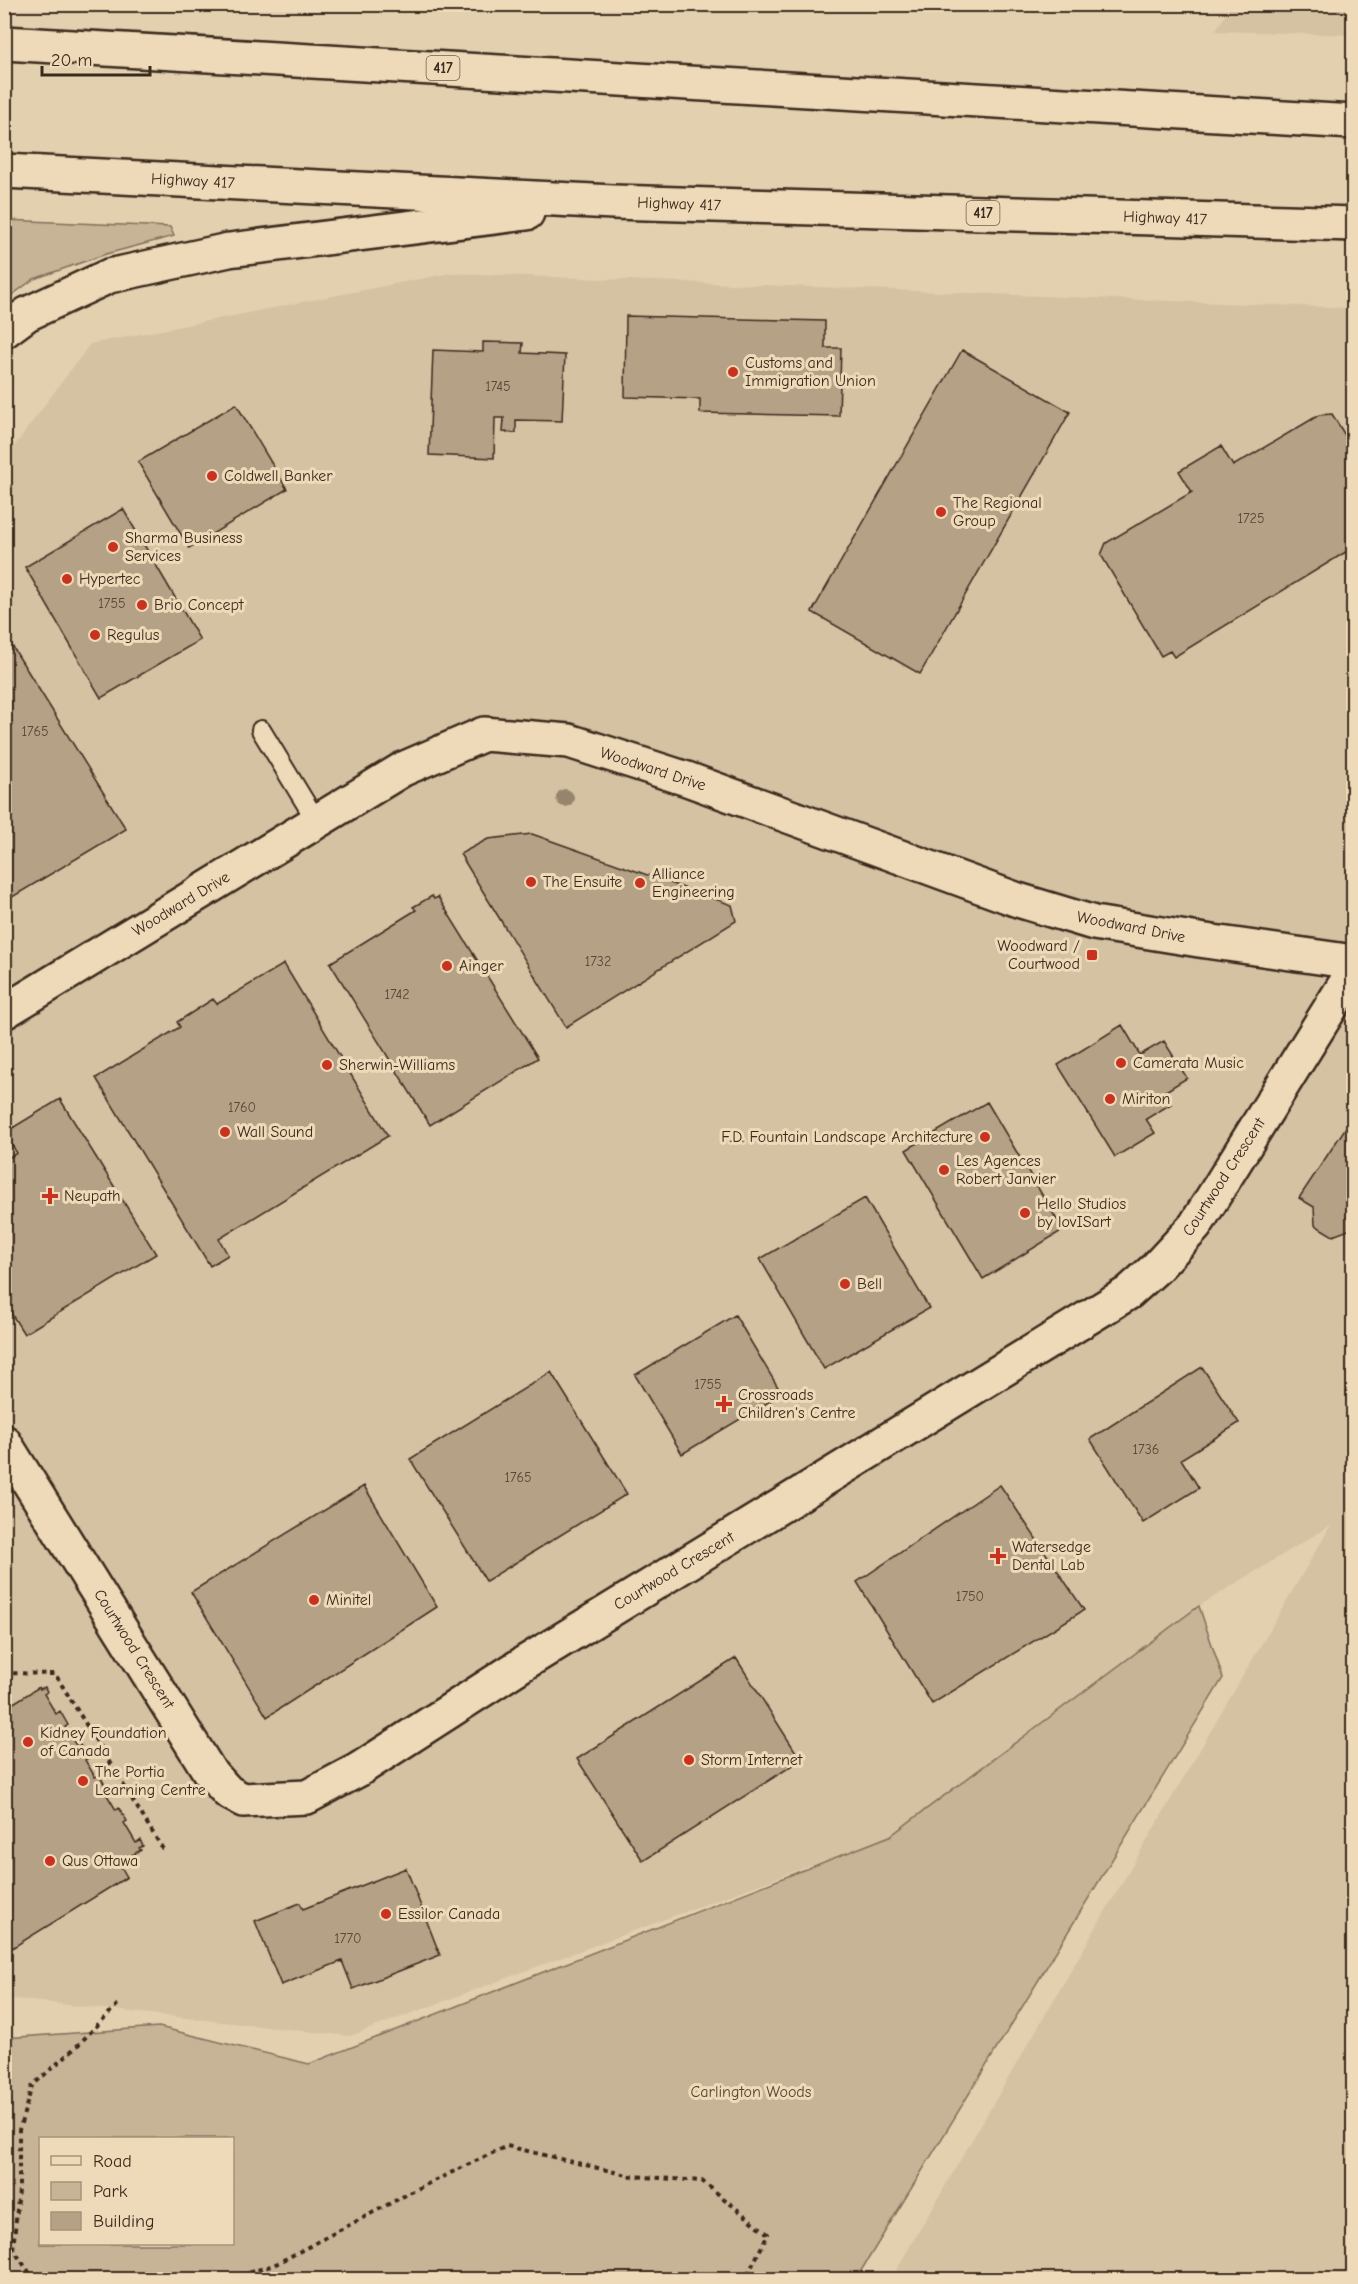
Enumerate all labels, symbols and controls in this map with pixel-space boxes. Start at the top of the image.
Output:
scale bar [42,39,150,77]
text: 20 m [51,50,92,71]
road number: 417 [426,56,460,80]
street label: Highway 417 [151,170,236,192]
street label: Highway 417 [637,194,722,214]
road number: 417 [966,201,1000,225]
street label: Highway 417 [1123,208,1208,228]
place label: Customs and Immigration Union [745,354,876,390]
marker: Customs and Immigration Union [726,365,740,379]
house number: 1745 [485,378,511,395]
place label: Coldwell Banker [224,467,333,485]
marker: Coldwell Banker [205,469,219,483]
place label: The Regional Group [953,494,1042,530]
marker: The Regional Group [934,505,948,519]
house number: 1725 [1237,510,1265,527]
place label: Sharma Business Services [125,529,243,565]
marker: Sharma Business Services [106,540,120,554]
place label: Hypertec [79,570,141,588]
marker: Hypertec [60,572,74,586]
house number: 1755 [98,595,126,612]
place label: Brio Concept [154,596,244,614]
marker: Brio Concept [135,598,149,612]
place label: Regulus [107,626,160,644]
marker: Regulus [88,628,102,642]
house number: 1765 [21,723,49,740]
street label: Woodward Drive [598,743,708,795]
place label: Alliance Engineering [652,865,735,901]
street label: Woodward Drive [129,868,233,940]
place label: The Ensuite [543,873,622,891]
marker: The Ensuite [524,875,538,889]
marker: Alliance Engineering [633,876,647,890]
street label: Woodward Drive [1075,908,1187,946]
place label: Woodward / Courtwood [997,937,1080,973]
marker: Woodward / Courtwood [1085,948,1099,962]
house number: 1732 [585,953,611,970]
place label: Ainger [459,957,504,975]
marker: Ainger [440,959,454,973]
house number: 1742 [384,986,410,1003]
place label: Camerata Music [1133,1054,1244,1072]
place label: Sherwin-Williams [339,1056,455,1074]
marker: Camerata Music [1114,1056,1128,1070]
marker: Sherwin-Williams [320,1058,334,1072]
place label: Miriton [1122,1090,1170,1108]
marker: Miriton [1103,1092,1117,1106]
house number: 1760 [228,1099,256,1116]
street label: Courtwood Crescent [1179,1114,1269,1239]
place label: Wall Sound [237,1123,313,1141]
marker: Wall Sound [218,1125,232,1139]
place label: F.D. Fountain Landscape Architecture [721,1128,973,1146]
marker: F.D. Fountain Landscape Architecture [978,1130,992,1144]
place label: Les Agences Robert Janvier [956,1152,1056,1188]
marker: Les Agences Robert Janvier [937,1163,951,1177]
marker: Neupath [41,1187,59,1205]
place label: Neupath [64,1187,121,1205]
place label: Hello Studios by lovISart [1037,1195,1126,1231]
marker: Hello Studios by lovISart [1018,1206,1032,1220]
place label: Bell [857,1275,882,1293]
marker: Bell [838,1277,852,1291]
house number: 1755 [694,1376,722,1393]
place label: Crossroads Children's Centre [738,1386,855,1422]
marker: Crossroads Children's Centre [715,1395,733,1413]
house number: 1736 [1133,1441,1159,1458]
house number: 1765 [504,1469,532,1486]
street label: Courtwood Crescent [611,1528,738,1614]
place label: Watersedge Dental Lab [1012,1538,1091,1574]
marker: Watersedge Dental Lab [989,1547,1007,1565]
street label: Courtwood Crescent [90,1586,178,1712]
house number: 1750 [956,1588,984,1605]
place label: Minitel [326,1591,371,1609]
marker: Minitel [307,1593,321,1607]
place label: Kidney Foundation of Canada [40,1724,167,1760]
marker: Kidney Foundation of Canada [21,1735,35,1749]
place label: Storm Internet [701,1751,803,1769]
marker: Storm Internet [682,1753,696,1767]
place label: The Portia Learning Centre [95,1763,206,1799]
marker: The Portia Learning Centre [76,1774,90,1788]
place label: Qus Ottawa [62,1852,138,1870]
marker: Qus Ottawa [43,1854,57,1868]
place label: Essilor Canada [398,1905,500,1923]
marker: Essilor Canada [379,1907,393,1921]
house number: 1770 [334,1930,362,1947]
park label: Carlington Woods [691,2083,812,2101]
legend [39,2137,234,2245]
text: Road [93,2151,132,2172]
text: Park [93,2181,128,2202]
text: Building [93,2211,155,2232]

